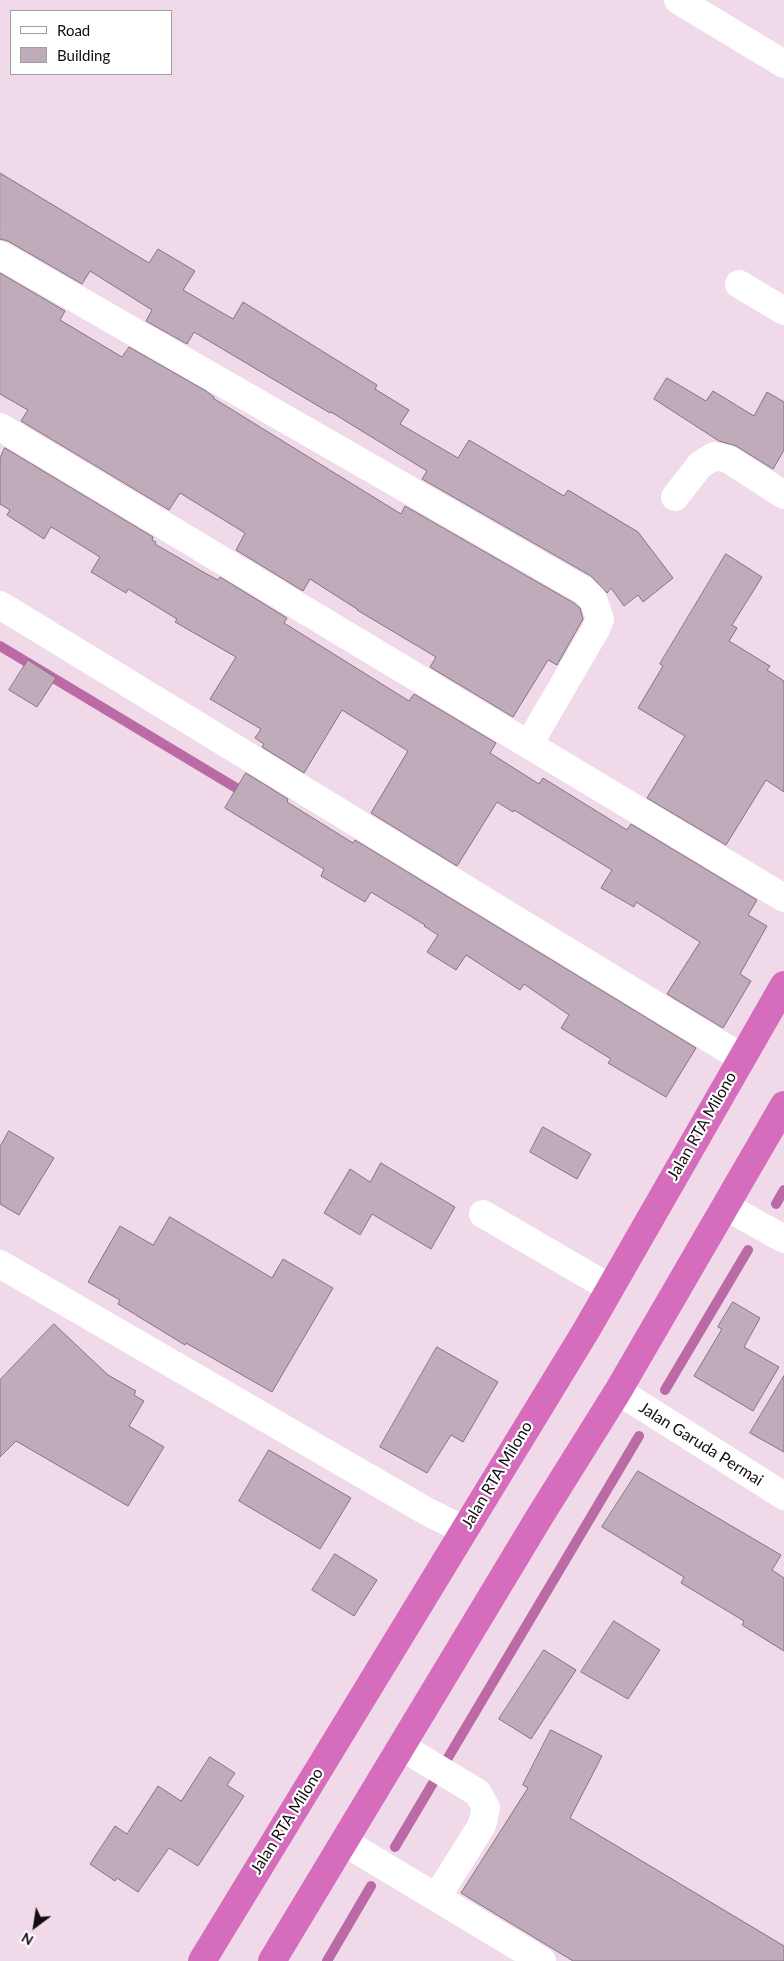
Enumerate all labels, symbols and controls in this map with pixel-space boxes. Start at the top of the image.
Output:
legend [10,10,172,75]
text: Road [57,21,90,39]
text: Building [57,46,110,64]
street label: Jalan RTA Milono [663,1069,741,1183]
street label: Jalan Garuda Permai [635,1398,767,1490]
street label: Jalan RTA Milono [457,1418,537,1532]
street label: Jalan RTA Milono [247,1764,327,1878]
north arrow [10,1901,60,1951]
text: N [18,1929,36,1949]

